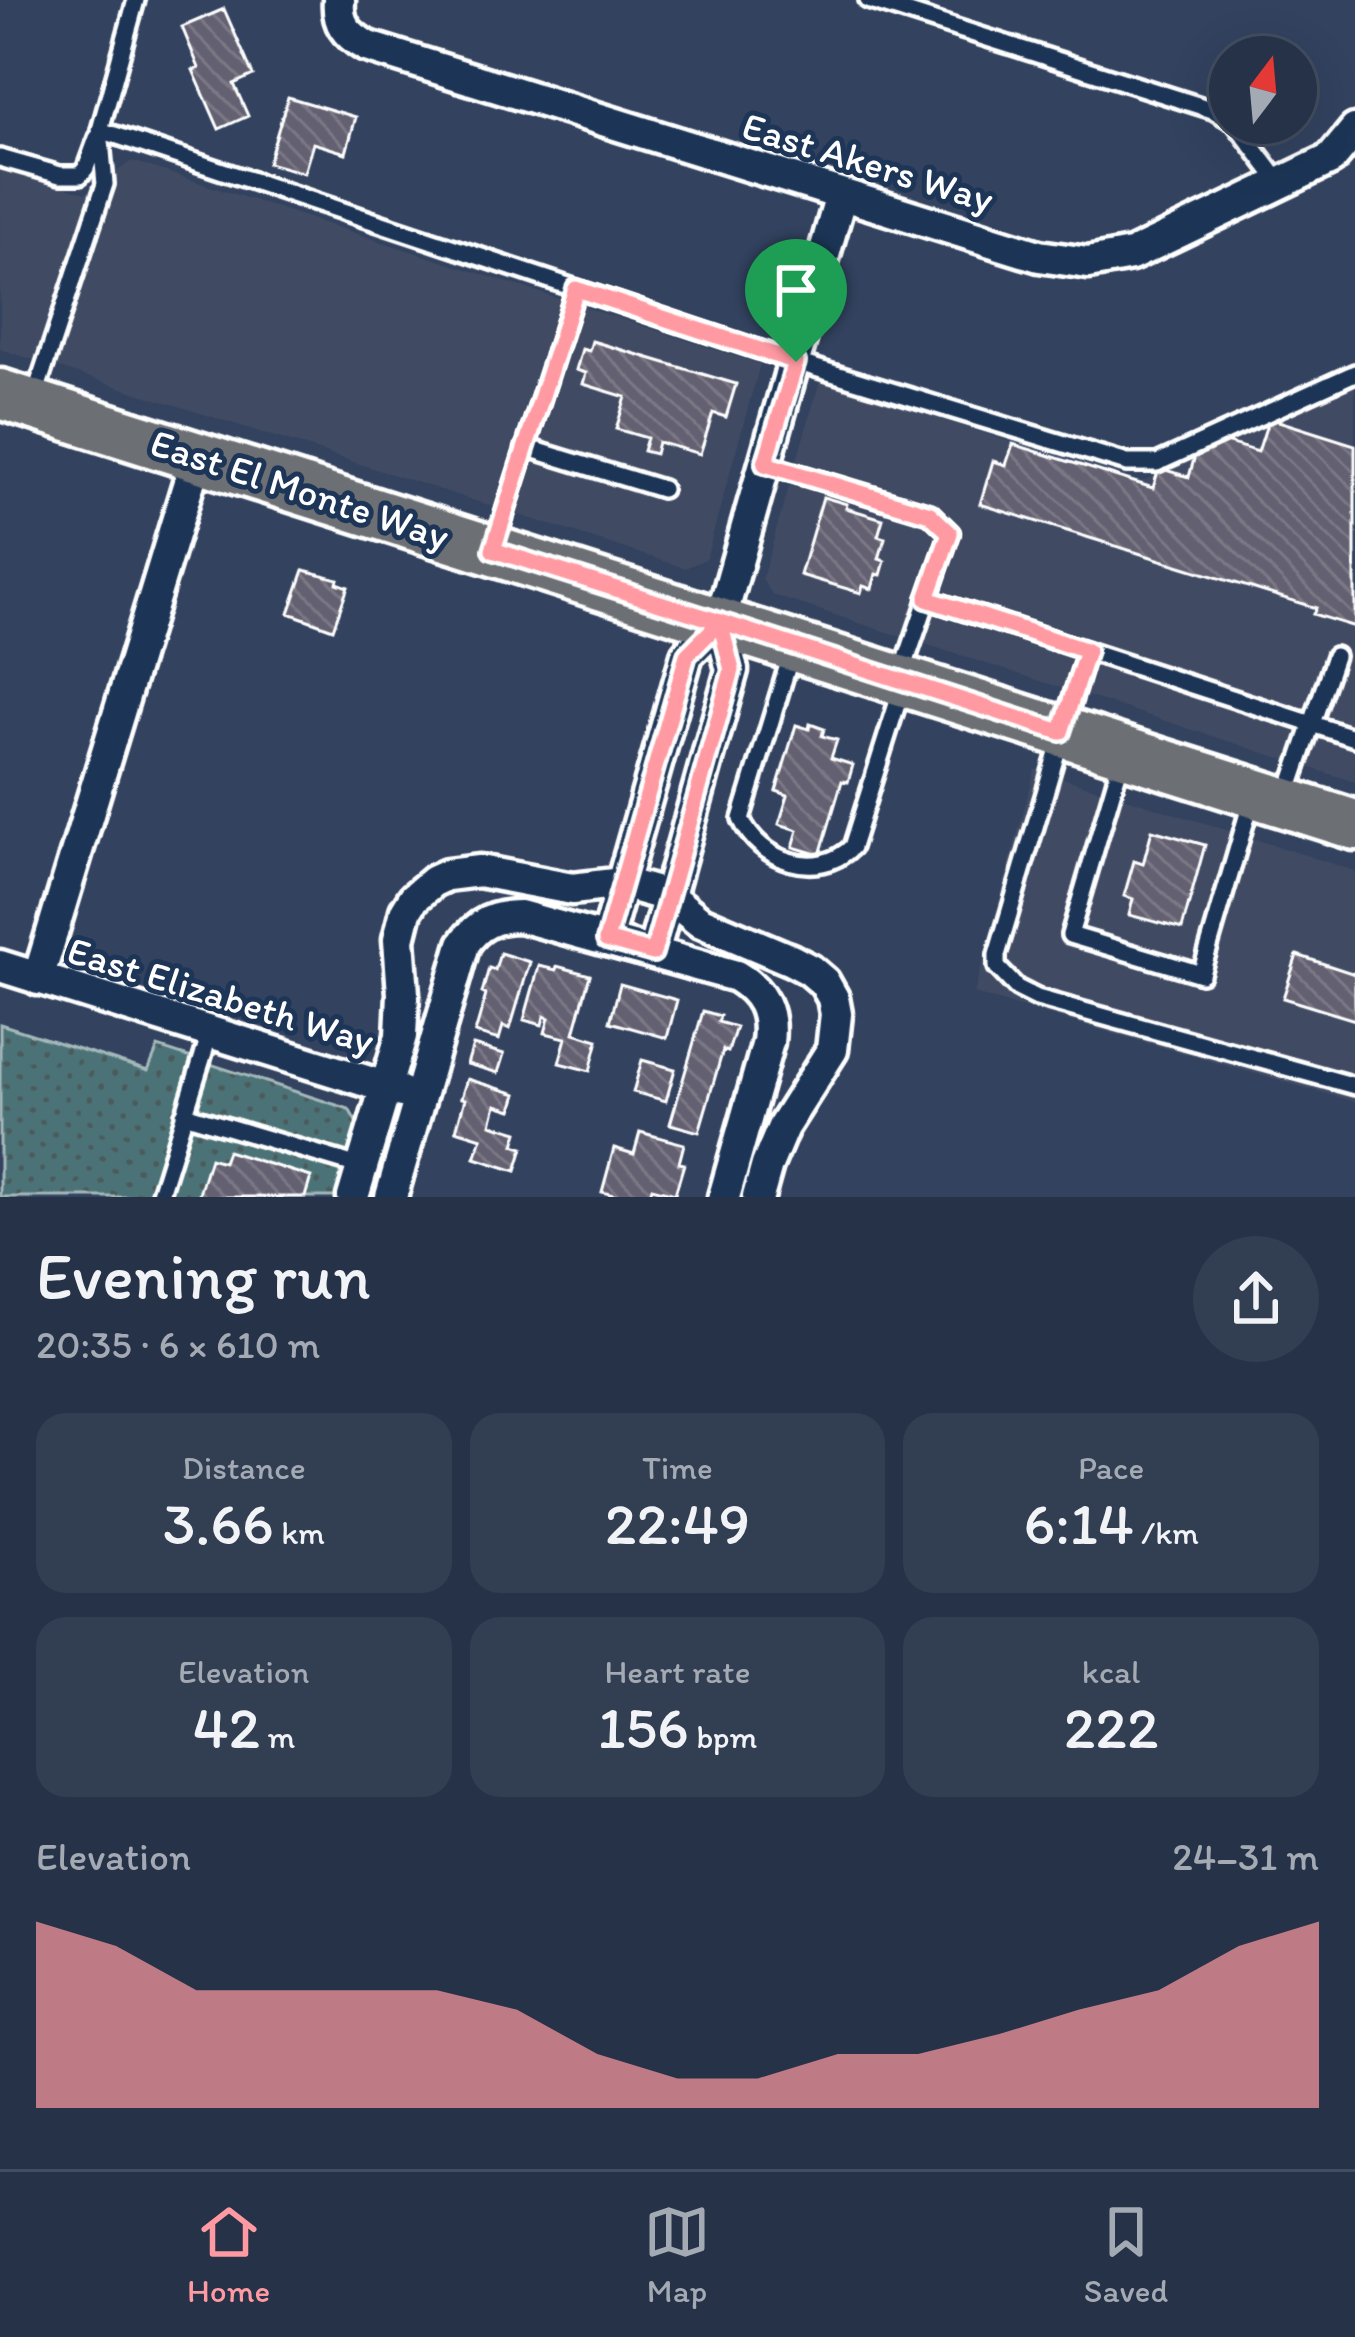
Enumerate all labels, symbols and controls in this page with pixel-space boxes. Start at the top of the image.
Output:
north arrow [1209,36,1317,144]
map controls [1209,36,1317,144]
street label: East Akers Way [737,102,999,222]
pin [745,239,847,362]
icon: arrive [763,257,829,323]
street label: East El Monte Way [145,419,455,559]
street label: East Elizabeth Way [62,926,380,1064]
text: Evening run [36,1236,371,1316]
button: share [1193,1236,1319,1362]
text: 20:35 · 6 × 610 m [36,1321,320,1368]
text: Distance [182,1448,306,1487]
text: Time [642,1448,713,1487]
text: Pace [1078,1448,1144,1487]
text: 3.66 [163,1487,274,1559]
text: 22:49 [605,1487,750,1559]
text: 6:14 [1024,1487,1134,1559]
text: km [274,1513,325,1552]
text: /km [1134,1513,1199,1552]
text: Elevation [178,1652,309,1691]
text: Heart rate [604,1652,751,1691]
text: kcal [1082,1652,1140,1691]
text: 42 [192,1691,260,1763]
text: 156 [598,1691,689,1763]
text: 222 [1064,1691,1159,1763]
text: m [260,1717,295,1756]
text: bpm [689,1717,757,1756]
text: Elevation [36,1833,191,1880]
text: 24–31 m [1172,1833,1319,1880]
tab: Home [187,2199,270,2310]
tab: Map [644,2199,710,2310]
tab: Saved [1084,2199,1168,2310]

